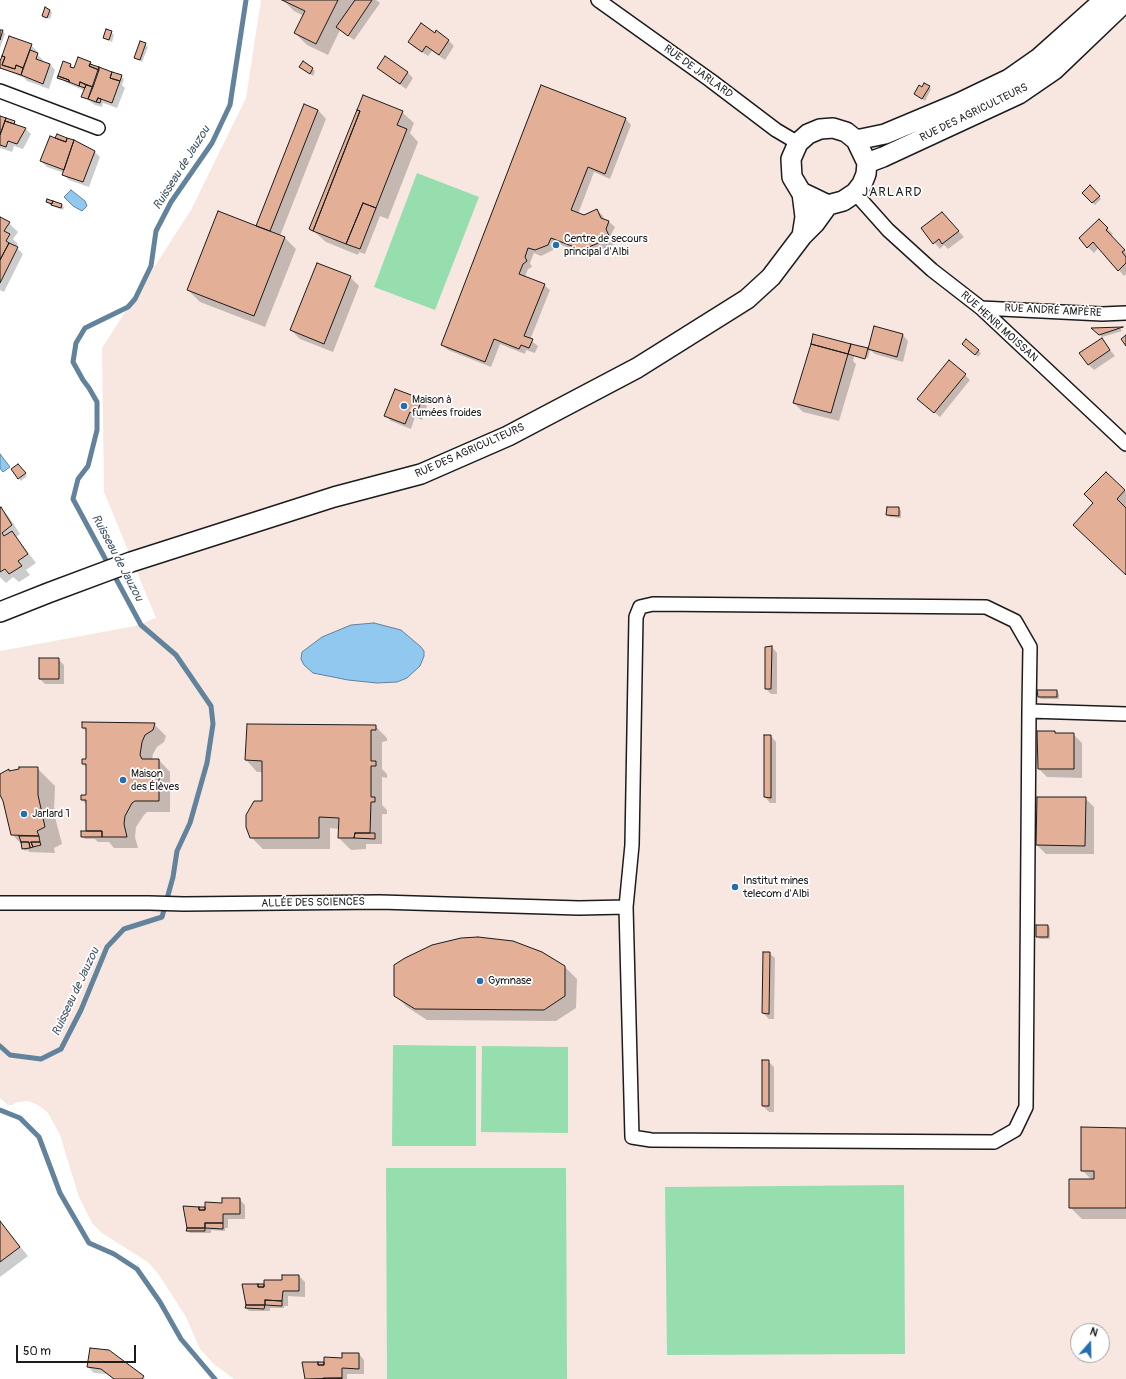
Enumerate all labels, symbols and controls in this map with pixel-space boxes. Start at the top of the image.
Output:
street label: RUE DE JARLARD [661,43,735,101]
street label: RUE DES AGRICULTEURS [918,81,1030,145]
water label: Ruisseau de Jauzou [150,123,214,213]
district label: JARLARD [862,185,922,201]
place label: Centre de secours principal d'Albi [564,232,648,258]
marker: Centre de secours principal d'Albi [551,240,561,250]
street label: RUE HENRI MOISSAN [958,289,1040,365]
street label: RUE ANDRÉ AMPÈRE [1004,302,1102,320]
place label: Maison à fumées froides [412,393,481,419]
marker: Maison à fumées froides [399,401,409,411]
street label: RUE DES AGRICULTEURS [413,421,527,481]
water label: Ruisseau de Jauzou [88,512,146,604]
place label: Maison des Élèves [131,767,179,793]
marker: Maison des Élèves [118,775,128,785]
place label: Jarlard 1 [32,807,70,821]
marker: Jarlard 1 [19,809,29,819]
place label: Institut mines telecom d'Albi [743,874,809,900]
marker: Institut mines telecom d'Albi [730,882,740,892]
street label: ALLÉE DES SCIENCES [261,895,365,911]
water label: Ruisseau de Jauzou [49,945,103,1039]
place label: Gymnase [488,974,531,988]
marker: Gymnase [475,976,485,986]
north arrow [1070,1323,1110,1363]
text: N [1088,1325,1100,1340]
scale bar [18,1337,138,1363]
text: 50 m [23,1344,51,1359]

